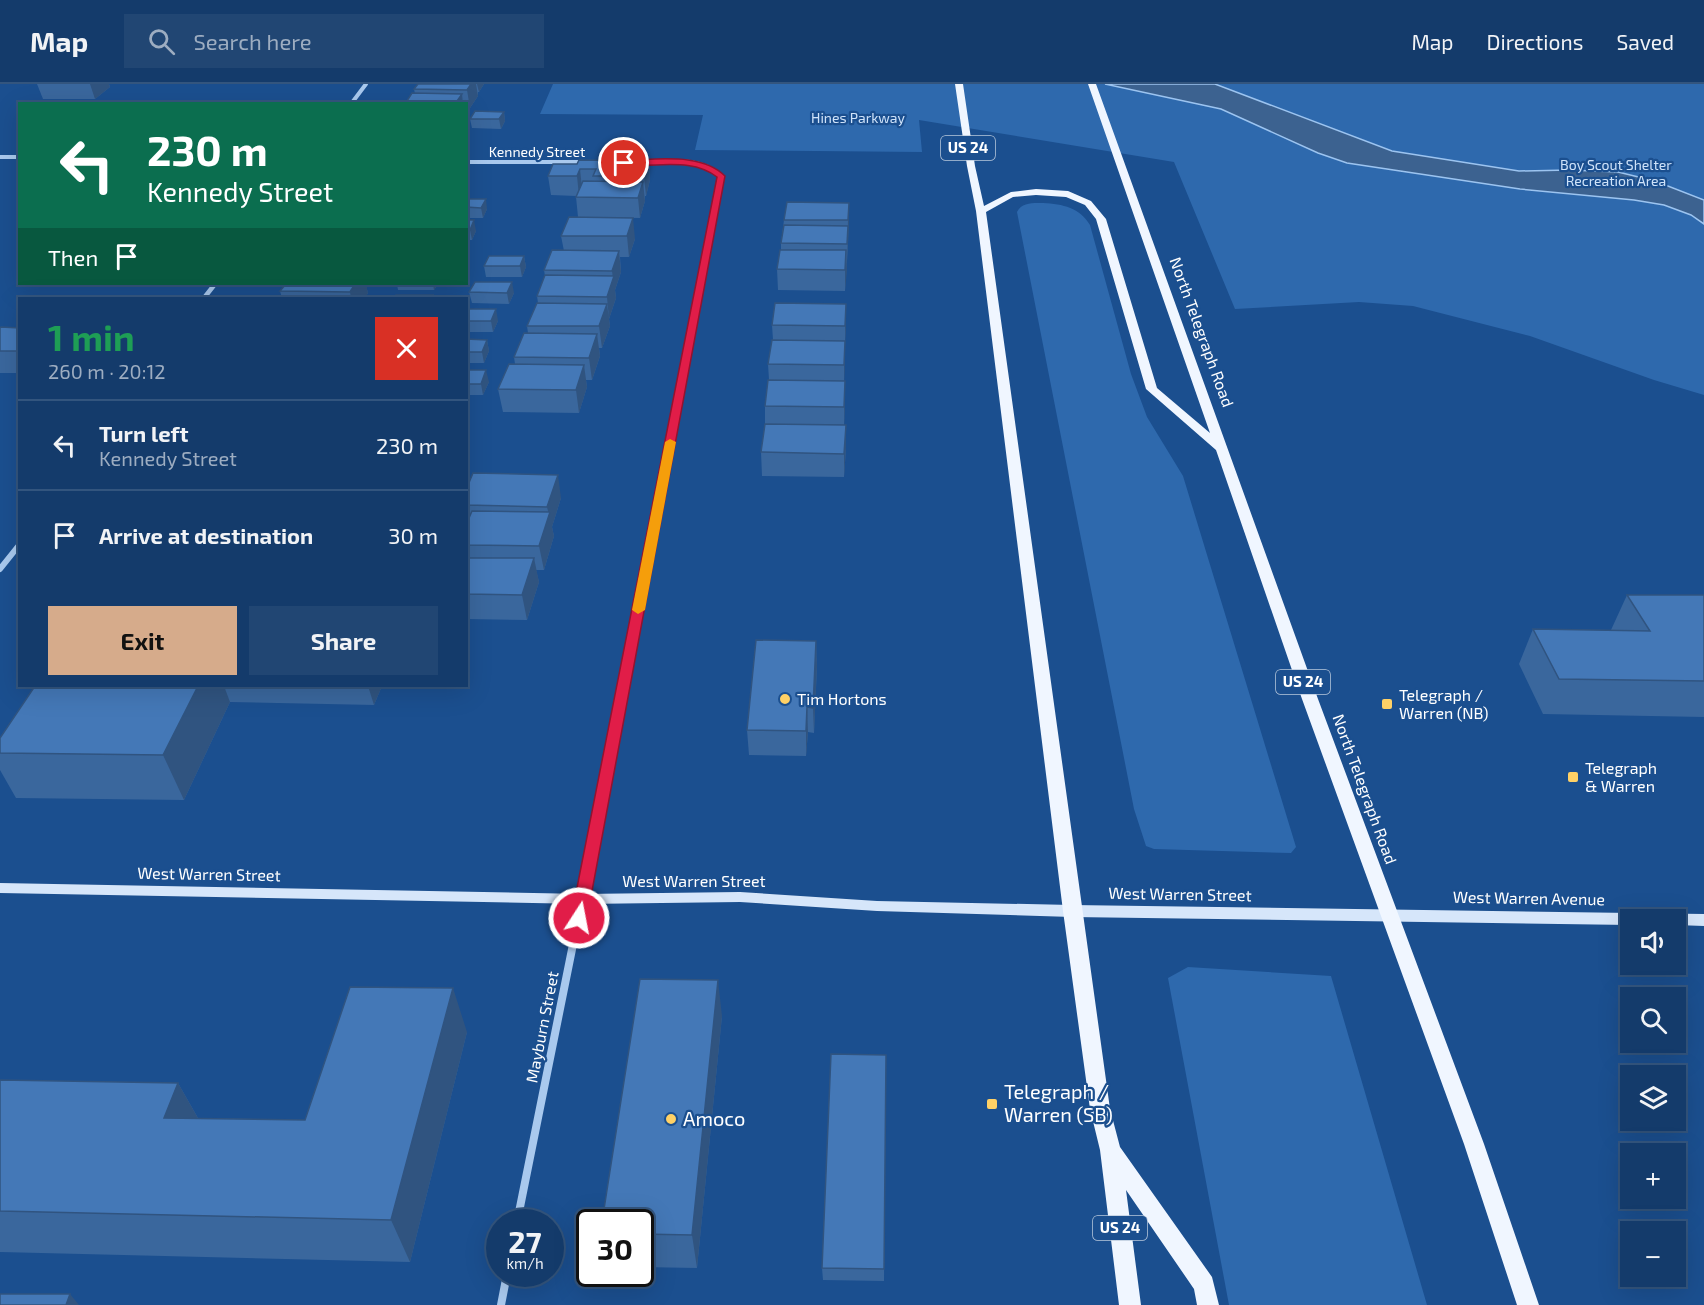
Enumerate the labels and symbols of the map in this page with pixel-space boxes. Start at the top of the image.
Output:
park label: Hines Parkway [811,109,906,126]
road number: US 24 [941,136,995,160]
pin [598,137,649,188]
street label: Kennedy Street [489,143,585,160]
park label: Boy Scout Shelter Recreation Area [1560,156,1672,189]
street label: North Telegraph Road [1167,254,1238,409]
road number: US 24 [1276,670,1330,694]
place label: Telegraph / Warren (NB) [1399,685,1488,722]
place label: Tim Hortons [797,689,887,708]
marker: Tim Hortons [778,692,792,706]
marker: Telegraph / Warren (NB) [1380,697,1394,711]
street label: North Telegraph Road [1330,711,1401,866]
place label: Telegraph & Warren [1585,758,1657,795]
marker: Telegraph & Warren [1566,770,1580,784]
street label: West Warren Street [137,863,281,884]
street label: West Warren Street [622,871,766,890]
street label: West Warren Street [1108,883,1252,904]
position arrow [547,886,611,950]
street label: West Warren Avenue [1453,887,1605,908]
street label: Mayburn Street [521,969,562,1084]
place label: Telegraph / Warren (SB) [1004,1079,1113,1126]
marker: Telegraph / Warren (SB) [985,1097,999,1111]
place label: Amoco [683,1106,745,1130]
marker: Amoco [664,1112,678,1126]
speed limit sign: 30 [576,1209,654,1287]
road number: US 24 [1093,1216,1147,1240]

